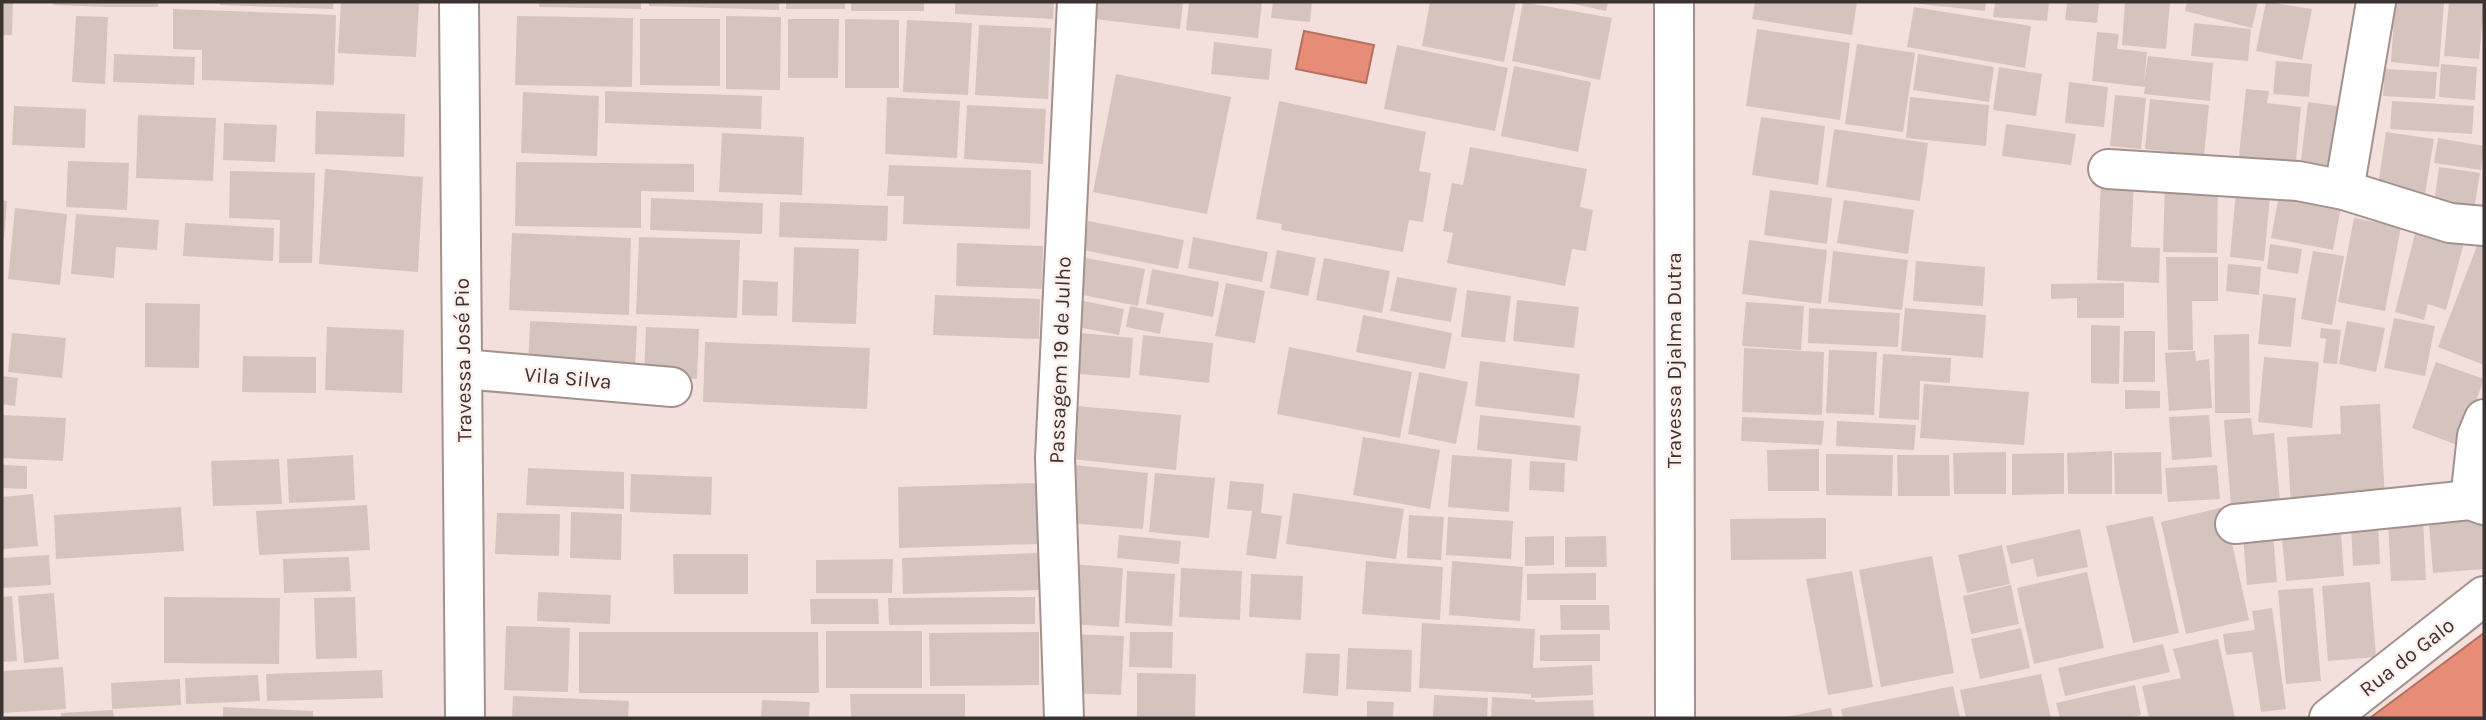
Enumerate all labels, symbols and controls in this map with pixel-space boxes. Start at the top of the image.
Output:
street label: Travessa Djalma Dutra [1662,252,1686,468]
street label: Passagem 19 de Julho [1044,256,1076,464]
street label: Travessa José Pio [450,278,476,442]
street label: Vila Silva [523,362,613,394]
street label: Rua do Galo [2355,613,2459,701]

